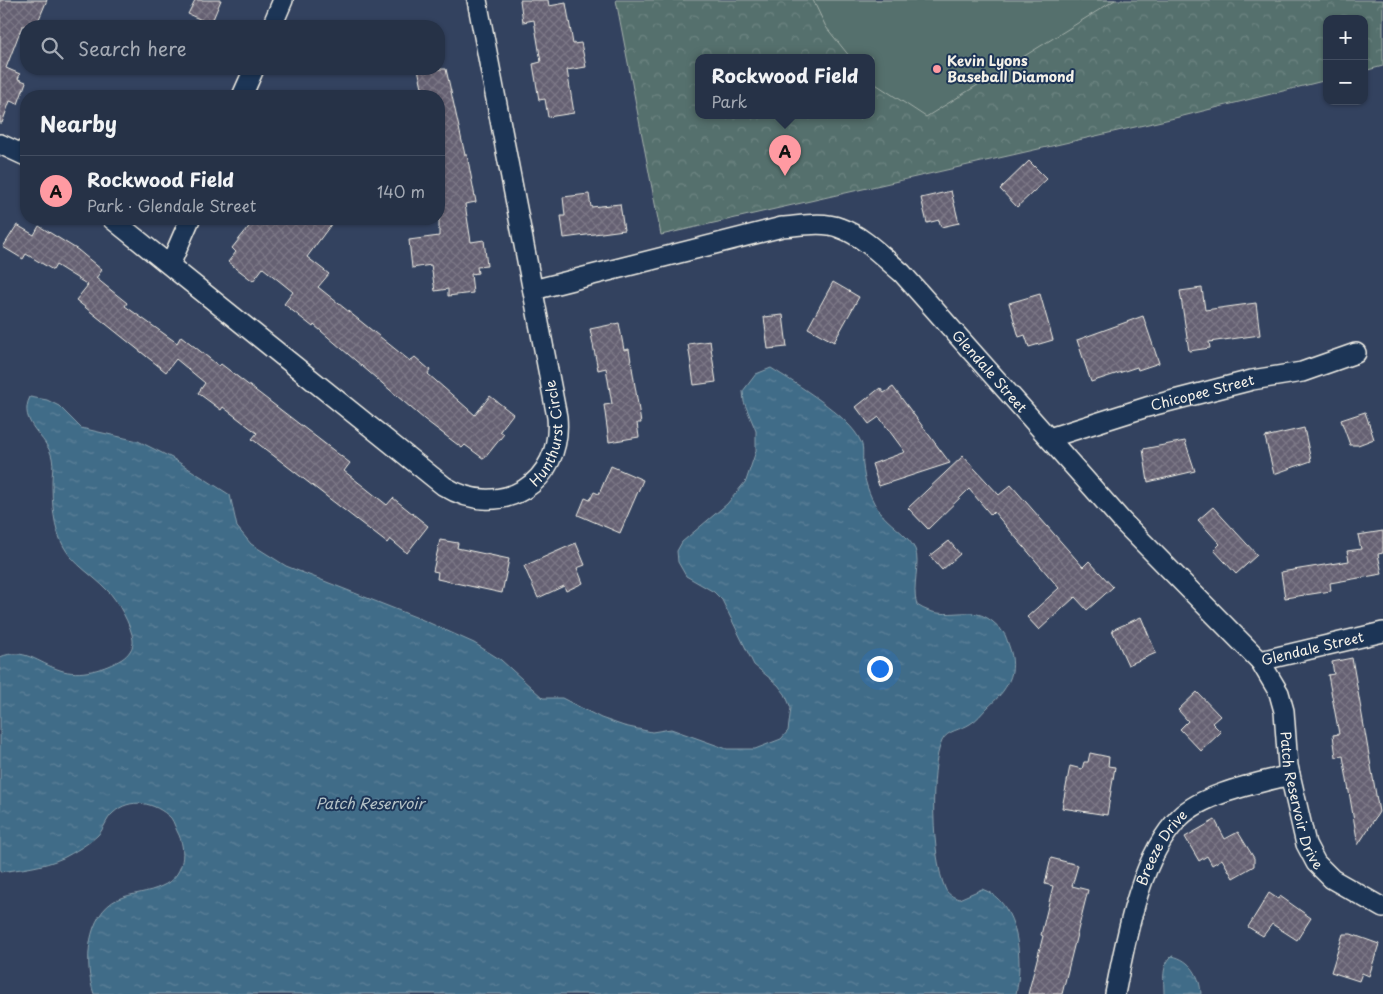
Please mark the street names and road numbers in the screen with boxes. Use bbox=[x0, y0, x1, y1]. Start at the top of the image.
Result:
street label: Glendale Street bbox=[947, 325, 1032, 417]
street label: Chicopee Street bbox=[1148, 369, 1257, 416]
street label: Hunthurst Circle bbox=[524, 378, 567, 491]
street label: Glendale Street bbox=[1259, 626, 1366, 670]
street label: Patch Reservoir Drive bbox=[1276, 731, 1328, 875]
street label: Breeze Drive bbox=[1131, 804, 1192, 888]

